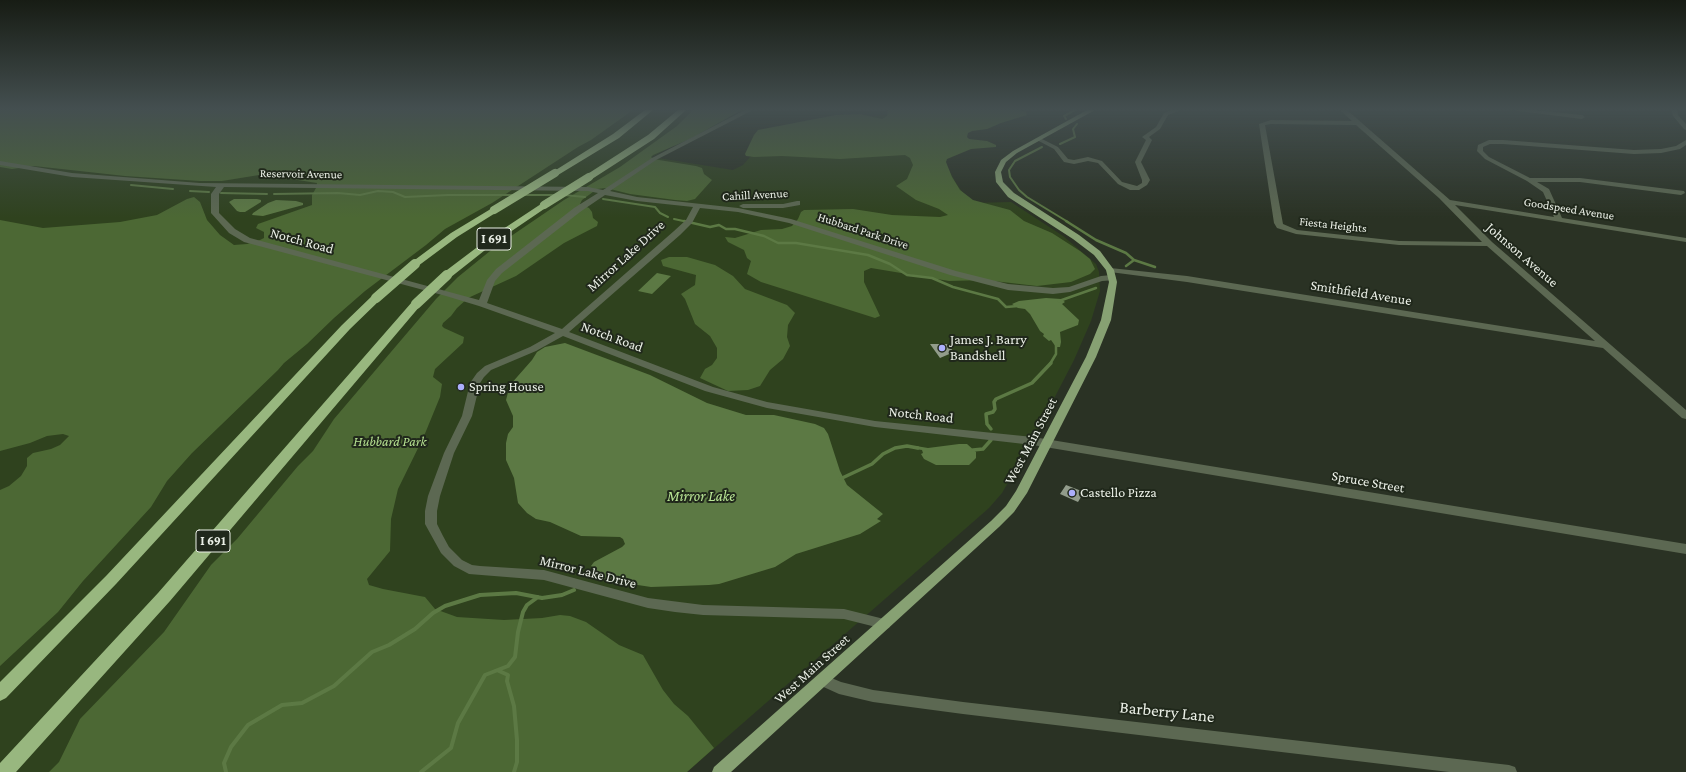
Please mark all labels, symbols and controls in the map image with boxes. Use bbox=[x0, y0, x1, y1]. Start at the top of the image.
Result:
street label: Reservoir Avenue bbox=[260, 166, 342, 182]
street label: Cahill Avenue bbox=[722, 186, 788, 204]
street label: Goodspeed Avenue bbox=[1523, 195, 1615, 223]
street label: Hubbard Park Drive bbox=[816, 210, 910, 252]
street label: Fiesta Heights bbox=[1299, 214, 1367, 236]
street label: Mirror Lake Drive bbox=[584, 217, 668, 295]
street label: Johnson Avenue bbox=[1483, 219, 1561, 291]
street label: Notch Road bbox=[268, 224, 336, 258]
road number: I 691 bbox=[477, 228, 511, 250]
street label: Smithfield Avenue bbox=[1309, 277, 1413, 309]
street label: Notch Road bbox=[579, 318, 645, 356]
place label: James J. Barry Bandshell bbox=[950, 332, 1027, 364]
marker: James J. Barry Bandshell bbox=[937, 343, 947, 353]
place label: Spring House bbox=[469, 379, 544, 395]
marker: Spring House bbox=[456, 382, 466, 392]
street label: West Main Street bbox=[1001, 395, 1061, 487]
street label: Notch Road bbox=[888, 403, 954, 427]
park label: Hubbard Park bbox=[353, 434, 427, 450]
street label: Spruce Street bbox=[1330, 467, 1406, 497]
place label: Castello Pizza bbox=[1080, 485, 1157, 501]
water label: Mirror Lake bbox=[667, 487, 735, 505]
marker: Castello Pizza bbox=[1067, 488, 1077, 498]
road number: I 691 bbox=[196, 530, 230, 552]
street label: Mirror Lake Drive bbox=[538, 552, 638, 592]
street label: West Main Street bbox=[771, 631, 853, 707]
street label: Barberry Lane bbox=[1118, 697, 1216, 727]

